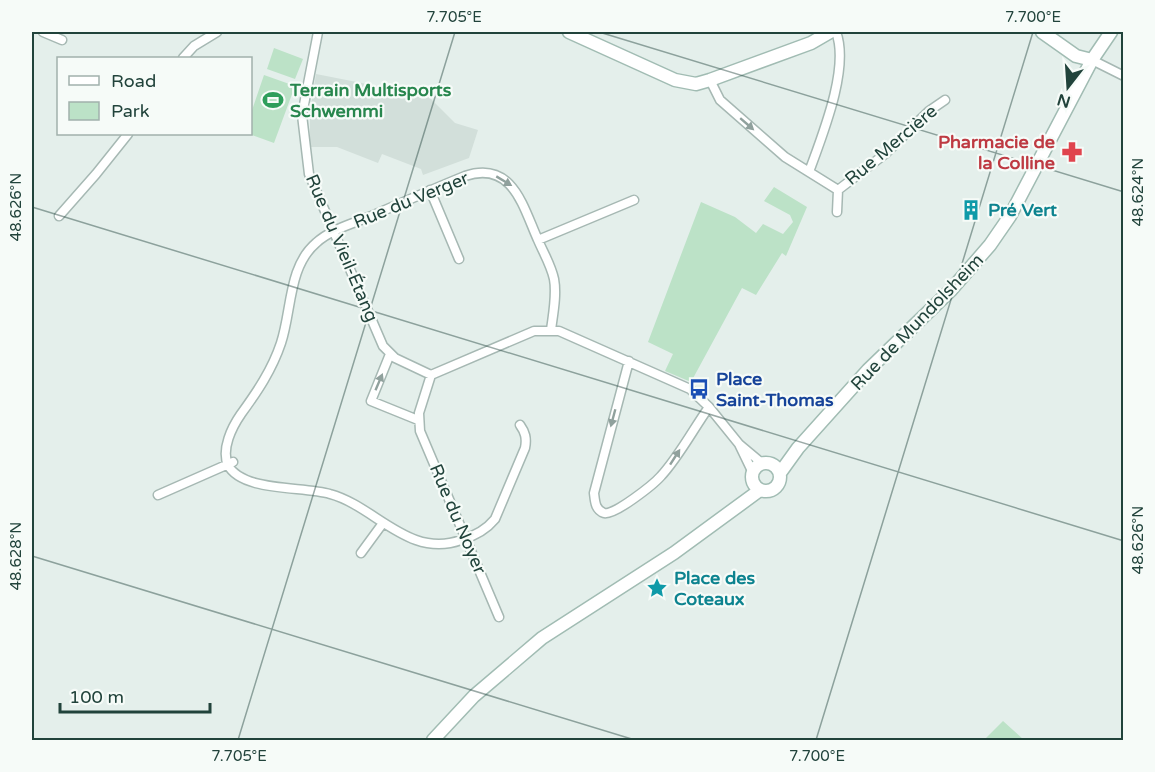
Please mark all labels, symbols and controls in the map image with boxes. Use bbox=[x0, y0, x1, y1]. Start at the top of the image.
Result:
text: 7.705°E bbox=[426, 8, 482, 26]
text: 7.700°E bbox=[1005, 8, 1061, 26]
legend bbox=[57, 57, 252, 135]
north arrow bbox=[1038, 57, 1098, 117]
text: Road bbox=[111, 70, 156, 92]
place label: Terrain Multisports Schwemmi bbox=[289, 79, 452, 122]
sports icon: Terrain Multisports Schwemmi bbox=[261, 88, 285, 112]
text: N bbox=[1055, 89, 1073, 112]
text: Park bbox=[111, 100, 150, 122]
street label: Rue Mercière bbox=[840, 100, 942, 190]
one-way arrow bbox=[739, 117, 754, 130]
place label: Pharmacie de la Colline bbox=[938, 131, 1055, 174]
pharmacy icon: Pharmacie de la Colline bbox=[1060, 140, 1084, 164]
text: 48.624°N bbox=[1129, 158, 1147, 226]
street label: Rue du Verger bbox=[350, 167, 472, 233]
street label: Rue du Vieil-Étang bbox=[301, 171, 383, 325]
text: 48.626°N bbox=[7, 173, 25, 241]
one-way arrow bbox=[496, 175, 512, 186]
building icon: Pré Vert bbox=[959, 198, 983, 222]
place label: Pré Vert bbox=[988, 199, 1057, 221]
street label: Rue de Mundolsheim bbox=[846, 249, 988, 395]
place label: Place Saint-Thomas bbox=[716, 368, 834, 411]
one-way arrow bbox=[375, 373, 384, 391]
bus stop icon: Place Saint-Thomas bbox=[687, 377, 711, 401]
one-way arrow bbox=[608, 409, 618, 427]
one-way arrow bbox=[669, 449, 681, 465]
street label: Rue du Noyer bbox=[425, 461, 491, 577]
text: 48.626°N bbox=[1129, 506, 1147, 574]
text: 48.628°N bbox=[7, 522, 25, 590]
place label: Place des Coteaux bbox=[674, 567, 756, 610]
place icon: Place des Coteaux bbox=[645, 576, 669, 600]
scale bar bbox=[60, 676, 210, 714]
text: 100 m bbox=[69, 686, 124, 708]
text: 7.705°E bbox=[211, 747, 267, 765]
text: 7.700°E bbox=[789, 747, 845, 765]

